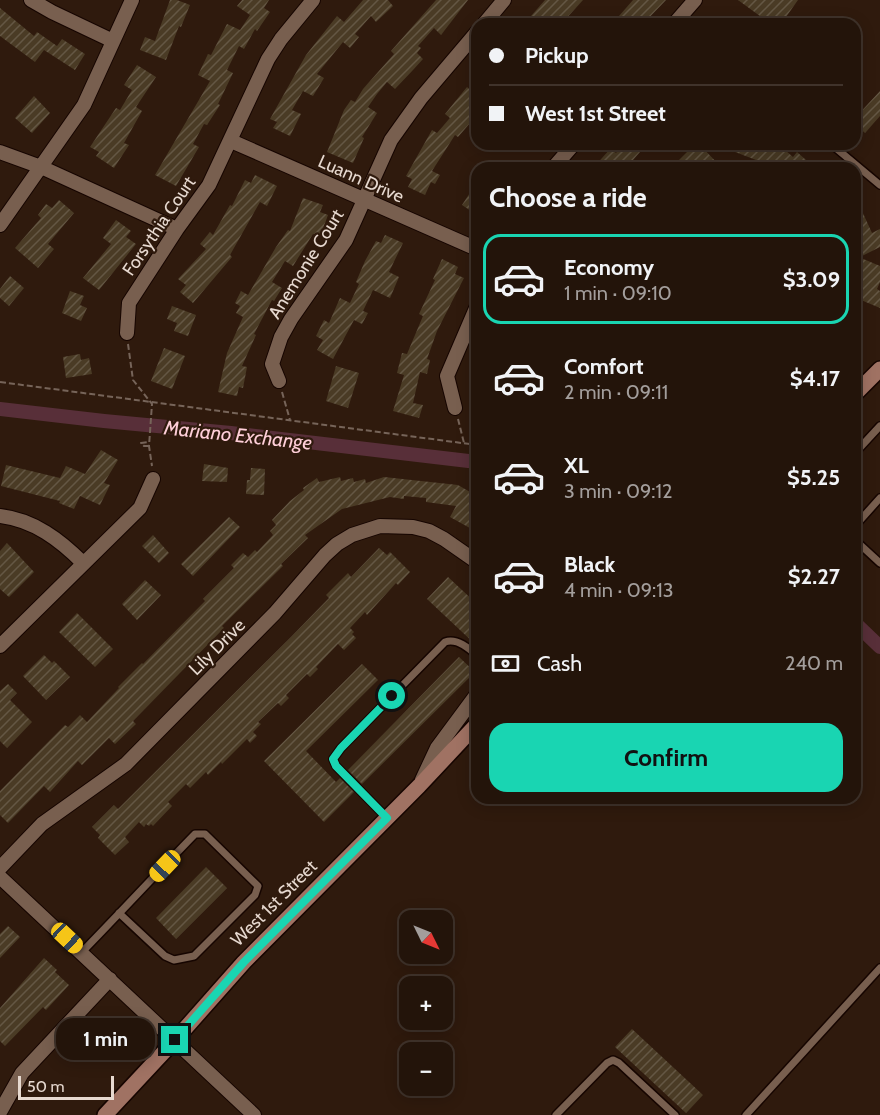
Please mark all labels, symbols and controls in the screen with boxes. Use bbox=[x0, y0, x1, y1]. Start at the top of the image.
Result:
text: Pickup bbox=[525, 42, 589, 69]
text: West 1st Street bbox=[525, 100, 666, 127]
street label: Luann Drive bbox=[315, 150, 407, 208]
street label: Forsythia Court bbox=[118, 172, 200, 280]
text: Choose a ride bbox=[489, 181, 647, 214]
street label: Anemonie Court bbox=[264, 205, 348, 323]
icon: car bbox=[492, 252, 546, 306]
text: Economy bbox=[564, 254, 654, 281]
text: $3.09 bbox=[783, 266, 840, 293]
text: 1 min · 09:10 bbox=[564, 281, 672, 305]
icon: car bbox=[492, 351, 546, 405]
text: Comfort bbox=[564, 353, 643, 380]
text: $4.17 bbox=[790, 365, 840, 392]
text: 2 min · 09:11 bbox=[564, 380, 668, 404]
water label: Mariano Exchange bbox=[162, 415, 313, 455]
icon: car bbox=[492, 450, 546, 504]
text: XL bbox=[564, 452, 589, 479]
text: $5.25 bbox=[787, 464, 840, 491]
text: 3 min · 09:12 bbox=[564, 479, 673, 503]
icon: car bbox=[492, 549, 546, 603]
text: Black bbox=[564, 551, 615, 578]
text: $2.27 bbox=[788, 563, 840, 590]
text: 4 min · 09:13 bbox=[564, 578, 674, 602]
street label: Lily Drive bbox=[184, 614, 250, 680]
icon: cash bbox=[489, 647, 522, 680]
text: Cash bbox=[537, 650, 582, 677]
text: 240 m bbox=[785, 651, 843, 675]
route start bbox=[378, 682, 405, 709]
button: Confirm bbox=[489, 723, 843, 792]
car bbox=[146, 847, 184, 885]
street label: West 1st Street bbox=[226, 855, 322, 951]
north arrow bbox=[399, 910, 453, 964]
map controls bbox=[399, 910, 453, 1096]
car bbox=[48, 919, 86, 957]
button: + bbox=[399, 976, 453, 1030]
callout: 1 min bbox=[55, 1019, 154, 1061]
route end bbox=[161, 1026, 188, 1053]
text: 1 min bbox=[83, 1027, 128, 1051]
button: − bbox=[399, 1042, 453, 1096]
scale bar bbox=[18, 1073, 114, 1100]
text: 50 m bbox=[27, 1077, 64, 1096]

